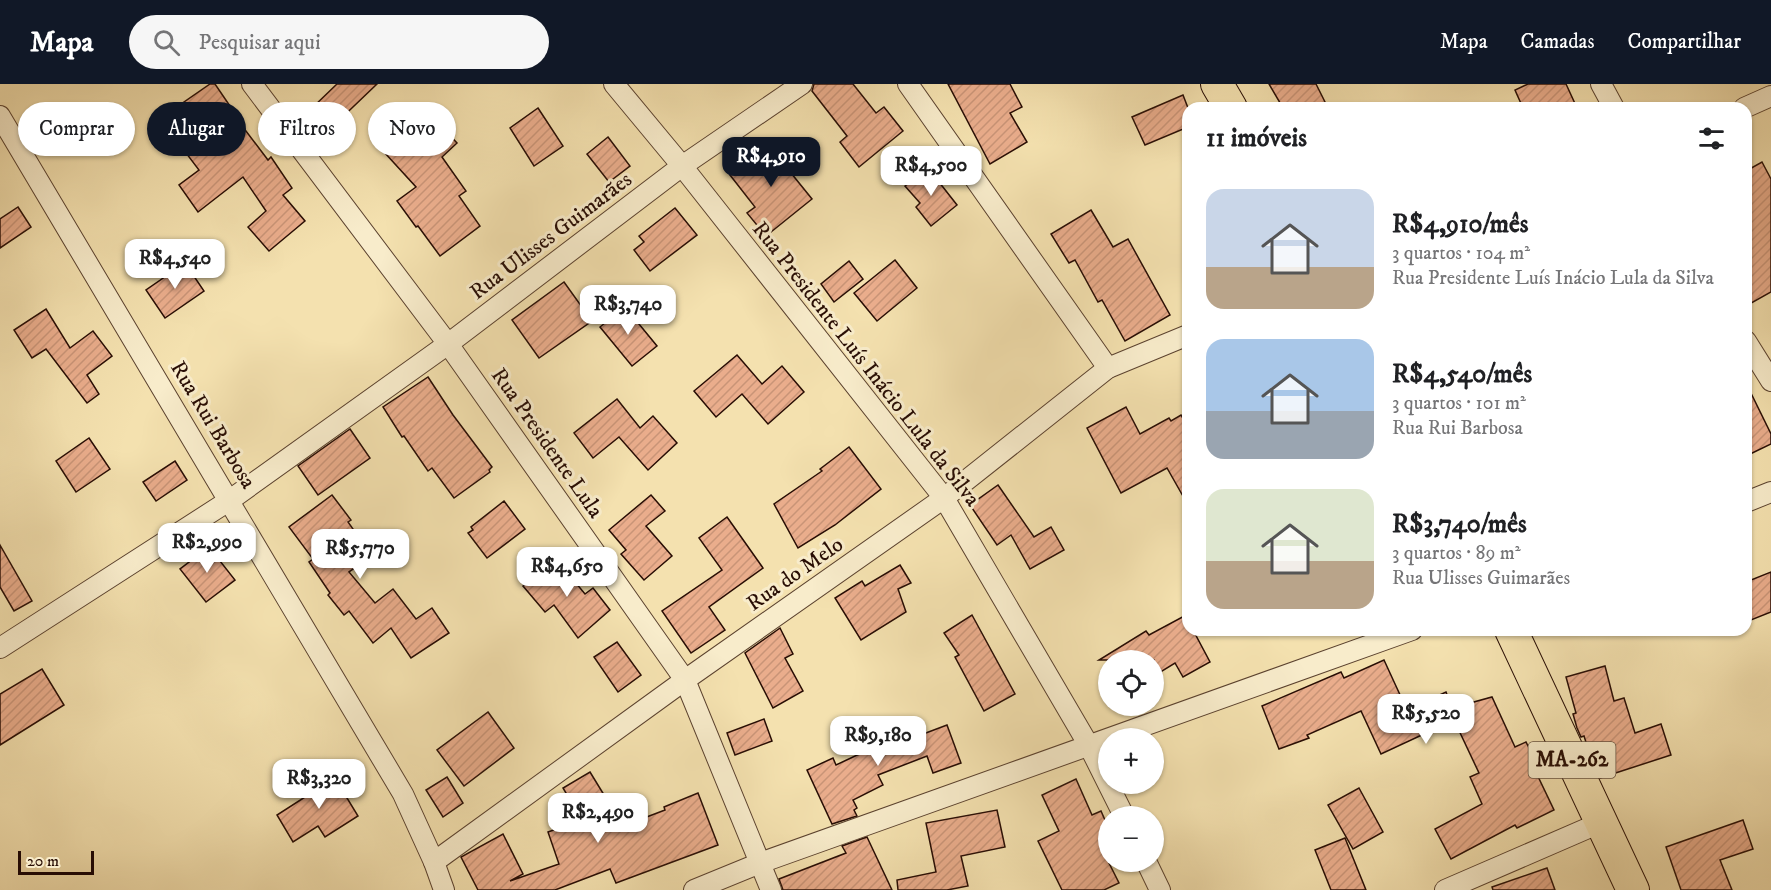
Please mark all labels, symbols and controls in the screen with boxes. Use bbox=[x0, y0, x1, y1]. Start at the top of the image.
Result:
search box bbox=[129, 15, 549, 69]
text: Mapa bbox=[30, 25, 93, 60]
icon: search bbox=[150, 26, 183, 59]
text: Pesquisar aqui bbox=[198, 29, 321, 56]
text: Mapa bbox=[1440, 29, 1488, 55]
text: Camadas bbox=[1521, 29, 1595, 55]
text: Compartilhar bbox=[1628, 29, 1741, 55]
chip: Comprar bbox=[18, 102, 135, 156]
chip: Alugar bbox=[147, 102, 246, 156]
chip: Filtros bbox=[258, 102, 356, 156]
chip: Novo bbox=[368, 102, 456, 156]
text: 11 imóveis bbox=[1206, 122, 1307, 155]
icon: filters bbox=[1695, 122, 1728, 155]
pin: R$4,910 bbox=[716, 137, 826, 188]
text: R$4,910 bbox=[736, 144, 806, 169]
pin: R$4,500 bbox=[876, 146, 986, 197]
text: R$4,500 bbox=[895, 153, 967, 178]
street label: Rua Ulisses Guimarães bbox=[465, 166, 637, 306]
text: R$4,910/mês bbox=[1392, 208, 1528, 241]
icon: home bbox=[1254, 213, 1326, 285]
street label: Rua Presidente Luís Inácio Lula da Silva bbox=[746, 216, 986, 512]
pin: R$4,540 bbox=[120, 239, 230, 290]
text: 3 quartos · 104 m² bbox=[1392, 241, 1530, 266]
text: R$4,540 bbox=[139, 246, 211, 271]
text: Rua Presidente Luís Inácio Lula da Silva bbox=[1392, 266, 1714, 291]
pin: R$3,740 bbox=[573, 285, 683, 336]
text: R$3,740 bbox=[594, 292, 662, 317]
street label: Rua Rui Barbosa bbox=[164, 356, 262, 494]
text: R$4,540/mês bbox=[1392, 358, 1532, 391]
street label: Rua Presidente Lula bbox=[485, 363, 609, 524]
icon: home bbox=[1254, 363, 1326, 435]
text: 3 quartos · 101 m² bbox=[1392, 391, 1526, 416]
text: Rua Rui Barbosa bbox=[1392, 416, 1523, 441]
text: R$3,740/mês bbox=[1392, 508, 1527, 541]
icon: home bbox=[1254, 513, 1326, 585]
pin: R$2,990 bbox=[152, 523, 262, 574]
pin: R$5,770 bbox=[305, 529, 415, 580]
text: R$2,990 bbox=[172, 530, 242, 555]
street label: Rua do Melo bbox=[741, 531, 849, 617]
text: R$5,770 bbox=[325, 536, 395, 561]
text: 3 quartos · 89 m² bbox=[1392, 541, 1521, 566]
pin: R$4,650 bbox=[512, 547, 622, 598]
text: R$4,650 bbox=[531, 554, 603, 579]
text: Rua Ulisses Guimarães bbox=[1392, 566, 1570, 591]
map controls bbox=[1098, 650, 1164, 872]
button: locate bbox=[1098, 650, 1164, 716]
pin: R$5,520 bbox=[1371, 694, 1481, 745]
text: R$5,520 bbox=[1391, 701, 1461, 726]
pin: R$9,180 bbox=[823, 716, 933, 767]
text: R$9,180 bbox=[844, 723, 912, 748]
button: + bbox=[1098, 728, 1164, 794]
road number: MA-262 bbox=[1528, 742, 1616, 778]
pin: R$3,320 bbox=[264, 759, 374, 810]
text: R$3,320 bbox=[286, 766, 352, 791]
pin: R$2,490 bbox=[543, 793, 653, 844]
text: R$2,490 bbox=[562, 800, 634, 825]
button: − bbox=[1098, 806, 1164, 872]
scale bar bbox=[18, 848, 94, 876]
text: 20 m bbox=[27, 851, 59, 871]

